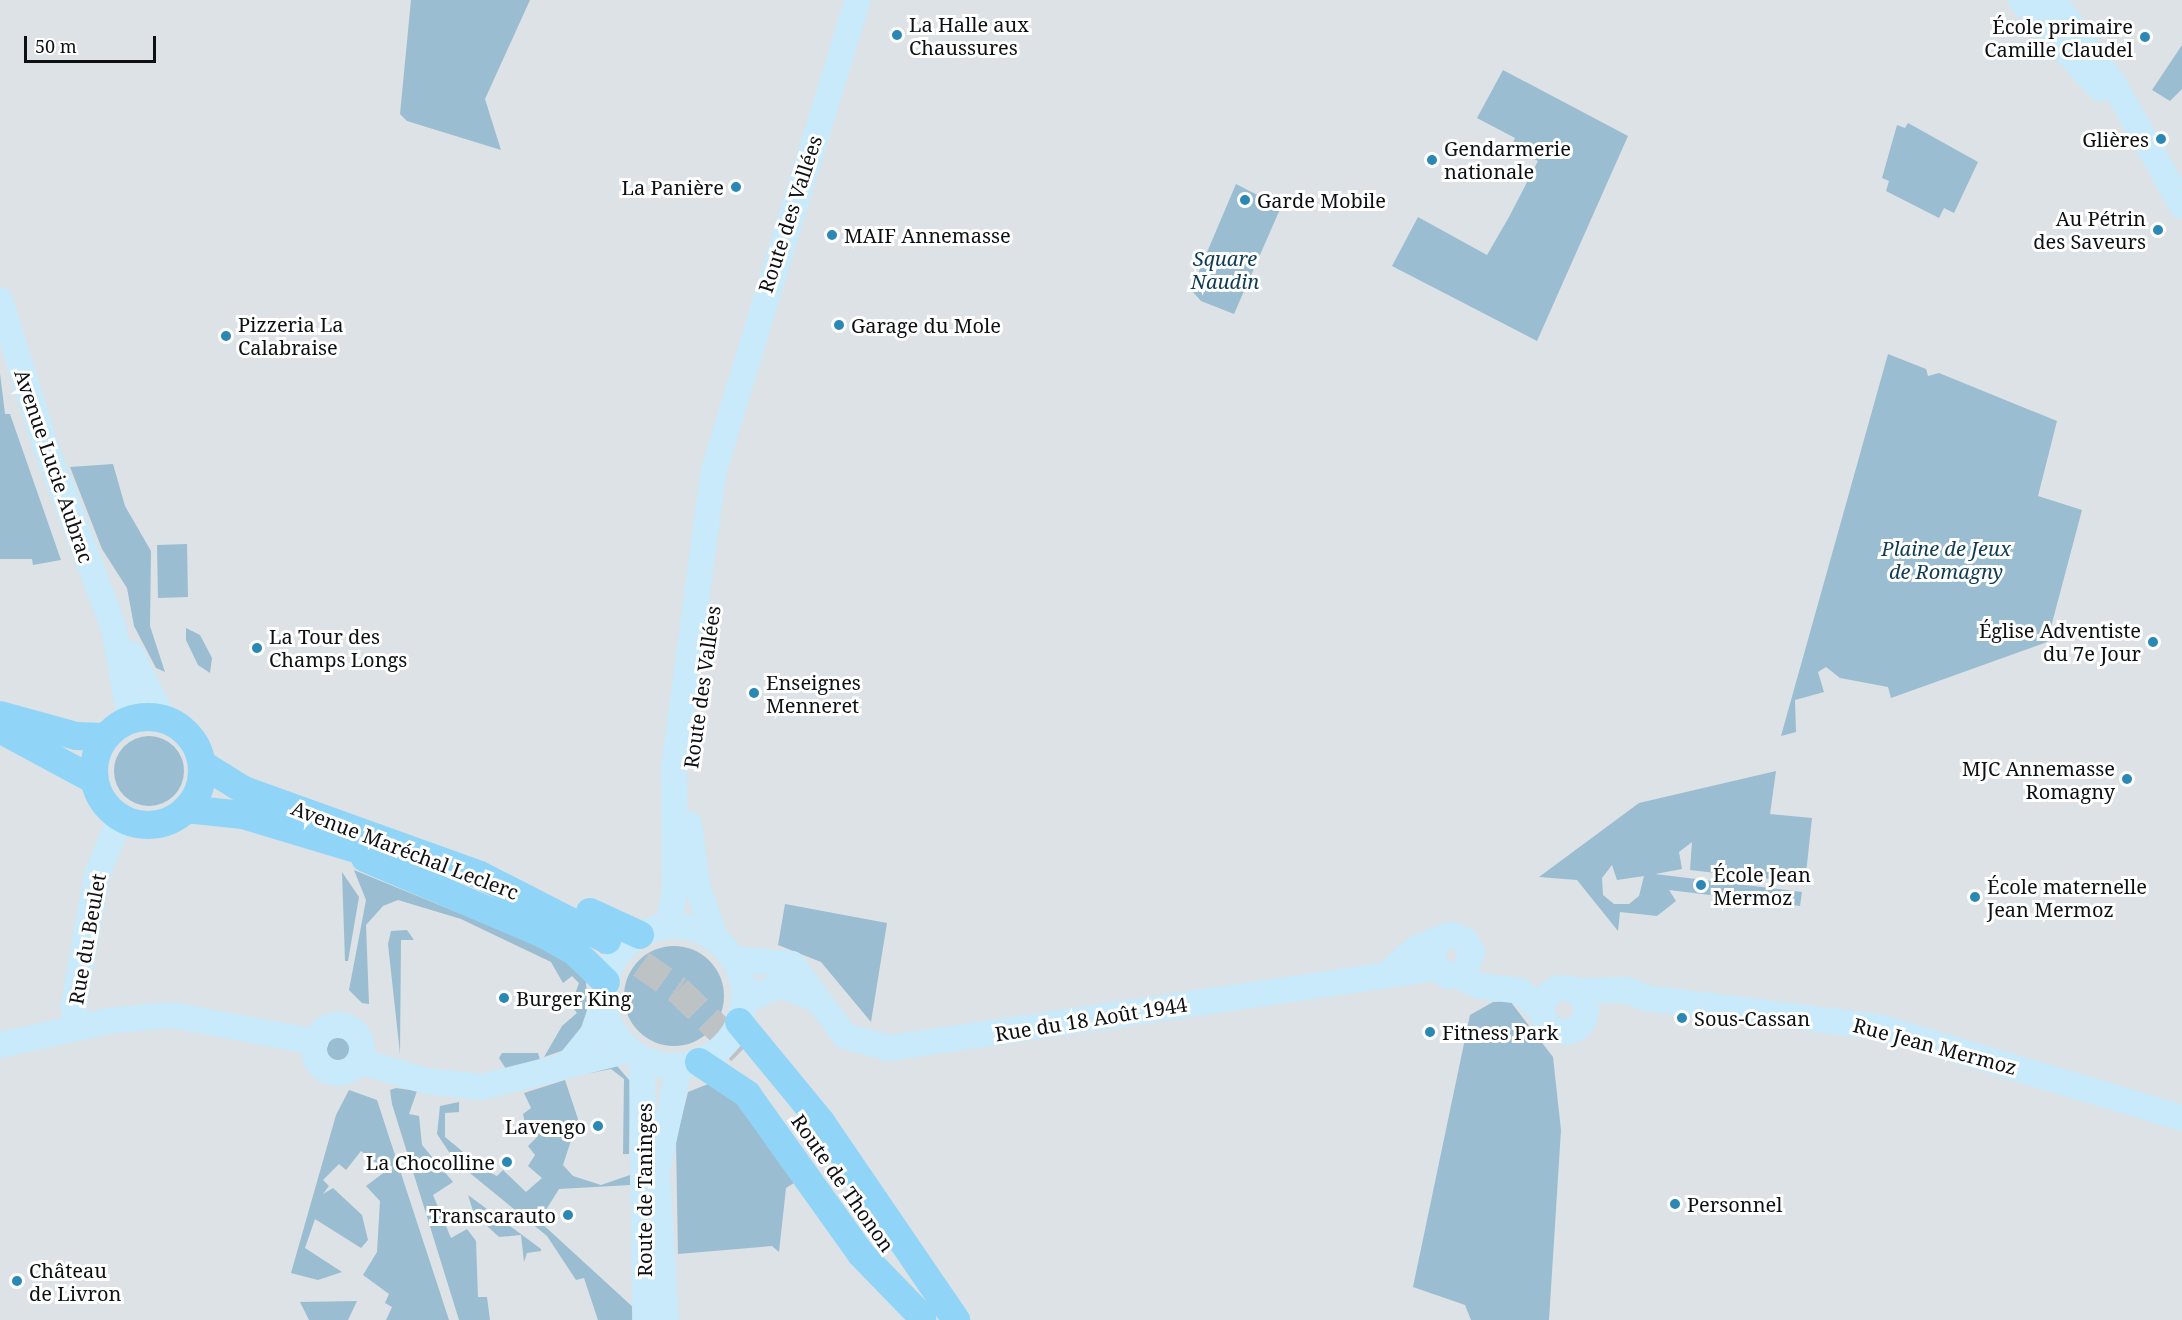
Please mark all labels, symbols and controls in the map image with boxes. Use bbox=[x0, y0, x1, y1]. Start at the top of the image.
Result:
place label: La Halle aux Chaussures bbox=[909, 12, 1029, 59]
place label: École primaire Camille Claudel bbox=[1984, 14, 2133, 61]
scale bar bbox=[27, 24, 159, 62]
marker: La Halle aux Chaussures bbox=[890, 28, 904, 42]
marker: École primaire Camille Claudel bbox=[2138, 30, 2152, 44]
text: 50 m bbox=[35, 34, 77, 58]
place label: Glières bbox=[2082, 127, 2149, 151]
street label: Route des Vallées bbox=[753, 132, 827, 296]
marker: Glières bbox=[2154, 132, 2168, 146]
place label: Gendarmerie nationale bbox=[1444, 136, 1571, 183]
marker: Gendarmerie nationale bbox=[1425, 153, 1439, 167]
place label: La Panière bbox=[622, 175, 724, 199]
marker: La Panière bbox=[729, 180, 743, 194]
place label: Garde Mobile bbox=[1257, 188, 1386, 212]
marker: Garde Mobile bbox=[1238, 193, 1252, 207]
place label: Au Pétrin des Saveurs bbox=[2033, 207, 2146, 254]
place label: MAIF Annemasse bbox=[844, 223, 1011, 247]
marker: Au Pétrin des Saveurs bbox=[2151, 223, 2165, 237]
marker: MAIF Annemasse bbox=[825, 228, 839, 242]
park label: Square Naudin bbox=[1191, 247, 1259, 294]
place label: Pizzeria La Calabraise bbox=[238, 312, 344, 359]
place label: Garage du Mole bbox=[851, 313, 1001, 337]
marker: Garage du Mole bbox=[832, 318, 846, 332]
marker: Pizzeria La Calabraise bbox=[219, 329, 233, 343]
street label: Avenue Lucie Aubrac bbox=[10, 366, 98, 566]
park label: Plaine de Jeux de Romagny bbox=[1881, 536, 2011, 583]
street label: Route des Vallées bbox=[679, 604, 725, 770]
place label: Église Adventiste du 7e Jour bbox=[1979, 618, 2141, 665]
place label: La Tour des Champs Longs bbox=[269, 624, 407, 671]
marker: Église Adventiste du 7e Jour bbox=[2146, 635, 2160, 649]
marker: La Tour des Champs Longs bbox=[250, 641, 264, 655]
place label: Enseignes Menneret bbox=[766, 670, 861, 717]
marker: Enseignes Menneret bbox=[747, 686, 761, 700]
place label: MJC Annemasse Romagny bbox=[1962, 756, 2115, 803]
marker: MJC Annemasse Romagny bbox=[2120, 772, 2134, 786]
street label: Avenue Maréchal Leclerc bbox=[288, 796, 522, 904]
place label: École Jean Mermoz bbox=[1713, 862, 1811, 909]
street label: Rue du Beulet bbox=[64, 872, 110, 1006]
place label: École maternelle Jean Mermoz bbox=[1987, 874, 2147, 921]
marker: École Jean Mermoz bbox=[1694, 878, 1708, 892]
marker: École maternelle Jean Mermoz bbox=[1968, 890, 1982, 904]
place label: Burger King bbox=[516, 986, 631, 1010]
marker: Burger King bbox=[497, 991, 511, 1005]
street label: Rue du 18 Août 1944 bbox=[993, 992, 1189, 1046]
place label: Sous-Cassan bbox=[1694, 1006, 1810, 1030]
marker: Sous-Cassan bbox=[1675, 1011, 1689, 1025]
street label: Rue Jean Mermoz bbox=[1851, 1013, 2019, 1079]
place label: Fitness Park bbox=[1442, 1020, 1559, 1044]
marker: Fitness Park bbox=[1423, 1025, 1437, 1039]
street label: Route de Taninges bbox=[632, 1103, 656, 1277]
street label: Route de Thonon bbox=[787, 1110, 899, 1256]
place label: Lavengo bbox=[505, 1114, 586, 1138]
marker: Lavengo bbox=[591, 1119, 605, 1133]
place label: La Chocolline bbox=[366, 1150, 495, 1174]
marker: La Chocolline bbox=[500, 1155, 514, 1169]
place label: Personnel bbox=[1687, 1192, 1782, 1216]
marker: Personnel bbox=[1668, 1197, 1682, 1211]
place label: Transcarauto bbox=[429, 1203, 556, 1227]
marker: Transcarauto bbox=[561, 1208, 575, 1222]
place label: Château de Livron bbox=[29, 1258, 121, 1305]
marker: Château de Livron bbox=[10, 1274, 24, 1288]

